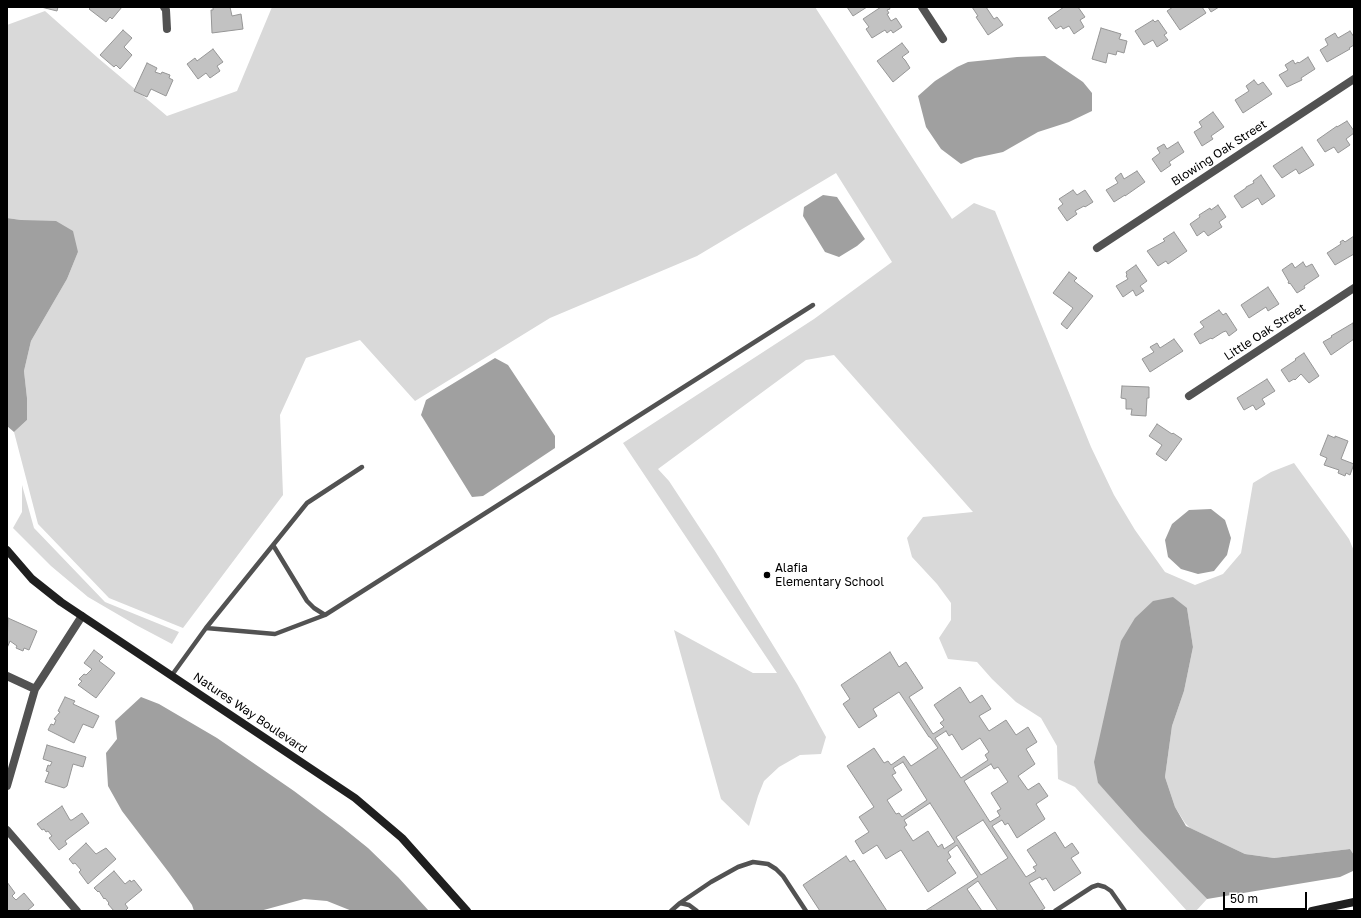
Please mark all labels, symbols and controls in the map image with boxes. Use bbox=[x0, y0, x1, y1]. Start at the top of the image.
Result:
street label: Blowing Oak Street bbox=[1169, 117, 1269, 189]
street label: Little Oak Street bbox=[1222, 300, 1308, 364]
place label: Alafia Elementary School bbox=[775, 561, 884, 589]
marker: Alafia Elementary School bbox=[762, 570, 772, 580]
street label: Natures Way Boulevard bbox=[190, 670, 310, 756]
scale bar bbox=[1225, 884, 1309, 910]
text: 50 m bbox=[1230, 891, 1258, 906]

